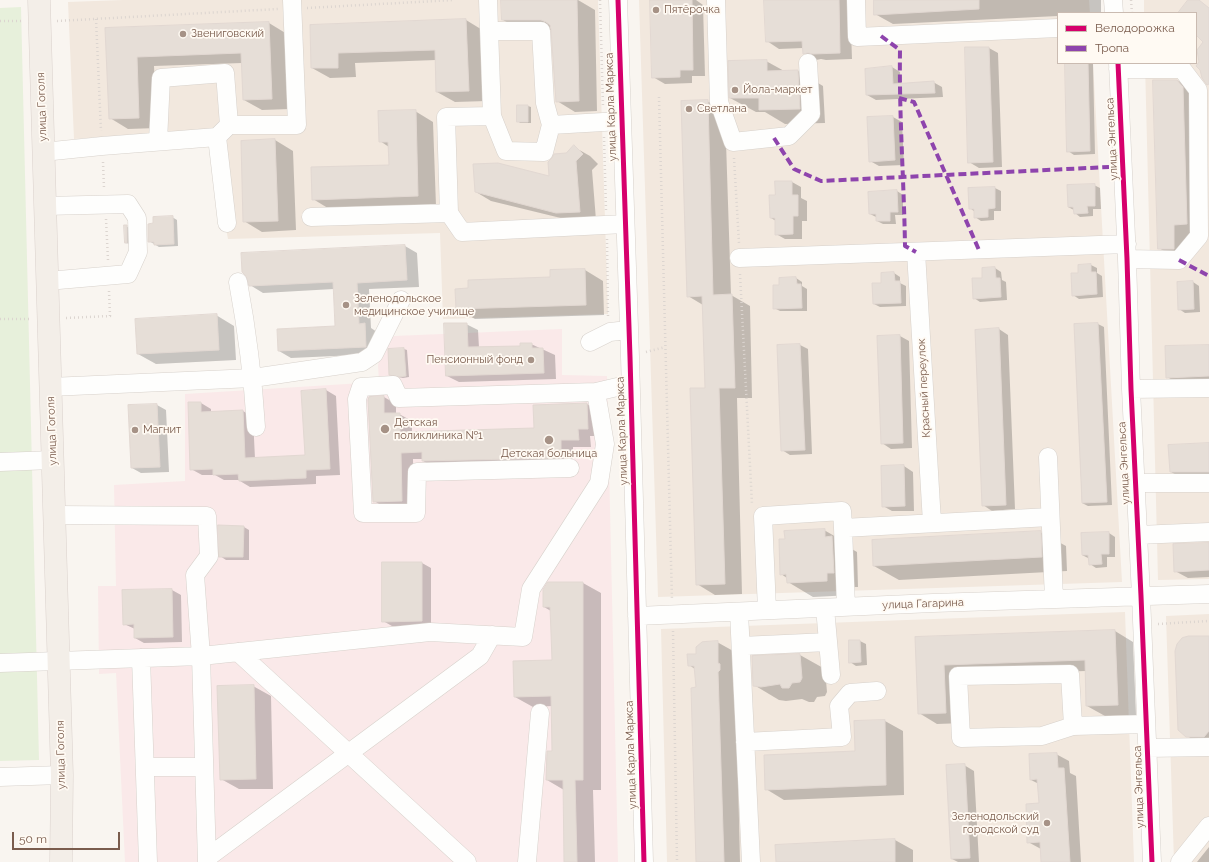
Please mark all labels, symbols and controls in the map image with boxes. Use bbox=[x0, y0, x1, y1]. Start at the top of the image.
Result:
place label: Пятёрочка bbox=[664, 3, 720, 17]
marker: Пятёрочка bbox=[651, 5, 661, 15]
legend bbox=[1057, 12, 1197, 64]
text: Велодорожка bbox=[1095, 21, 1175, 35]
place label: Звениговский bbox=[191, 27, 264, 41]
marker: Звениговский bbox=[178, 29, 188, 39]
text: Тропа bbox=[1095, 41, 1129, 55]
street label: улица Карла Маркса bbox=[603, 53, 619, 161]
street label: улица Гоголя bbox=[34, 72, 50, 142]
place label: Йола-маркет bbox=[743, 83, 812, 97]
marker: Йола-маркет bbox=[730, 85, 740, 95]
street label: улица Энгельса bbox=[1103, 97, 1121, 181]
place label: Светлана bbox=[697, 102, 747, 116]
marker: Светлана bbox=[684, 104, 694, 114]
place label: Зеленодольское медицинское училище bbox=[354, 292, 474, 318]
marker: Зеленодольское медицинское училище bbox=[341, 300, 351, 310]
street label: Красный переулок bbox=[915, 338, 933, 438]
place label: Пенсионный фонд bbox=[427, 353, 523, 367]
marker: Пенсионный фонд bbox=[526, 355, 536, 365]
street label: улица Карла Маркса bbox=[614, 377, 630, 485]
street label: улица Гоголя bbox=[44, 396, 60, 466]
place label: Детская поликлиника №1 bbox=[394, 416, 483, 442]
street label: улица Энгельса bbox=[1115, 421, 1133, 505]
place label: Магнит bbox=[143, 423, 181, 437]
marker: Детская поликлиника №1 bbox=[379, 423, 391, 435]
marker: Магнит bbox=[130, 425, 140, 435]
marker: Детская больница bbox=[543, 434, 555, 446]
place label: Детская больница bbox=[501, 447, 597, 461]
street label: улица Гагарина bbox=[882, 596, 964, 612]
street label: улица Карла Маркса bbox=[623, 701, 639, 809]
street label: улица Гоголя bbox=[54, 720, 68, 790]
street label: улица Энгельса bbox=[1131, 745, 1147, 829]
place label: Зеленодольский городской суд bbox=[951, 810, 1039, 836]
marker: Зеленодольский городской суд bbox=[1042, 818, 1052, 828]
scale bar bbox=[14, 824, 122, 850]
text: 50 m bbox=[19, 832, 47, 846]

